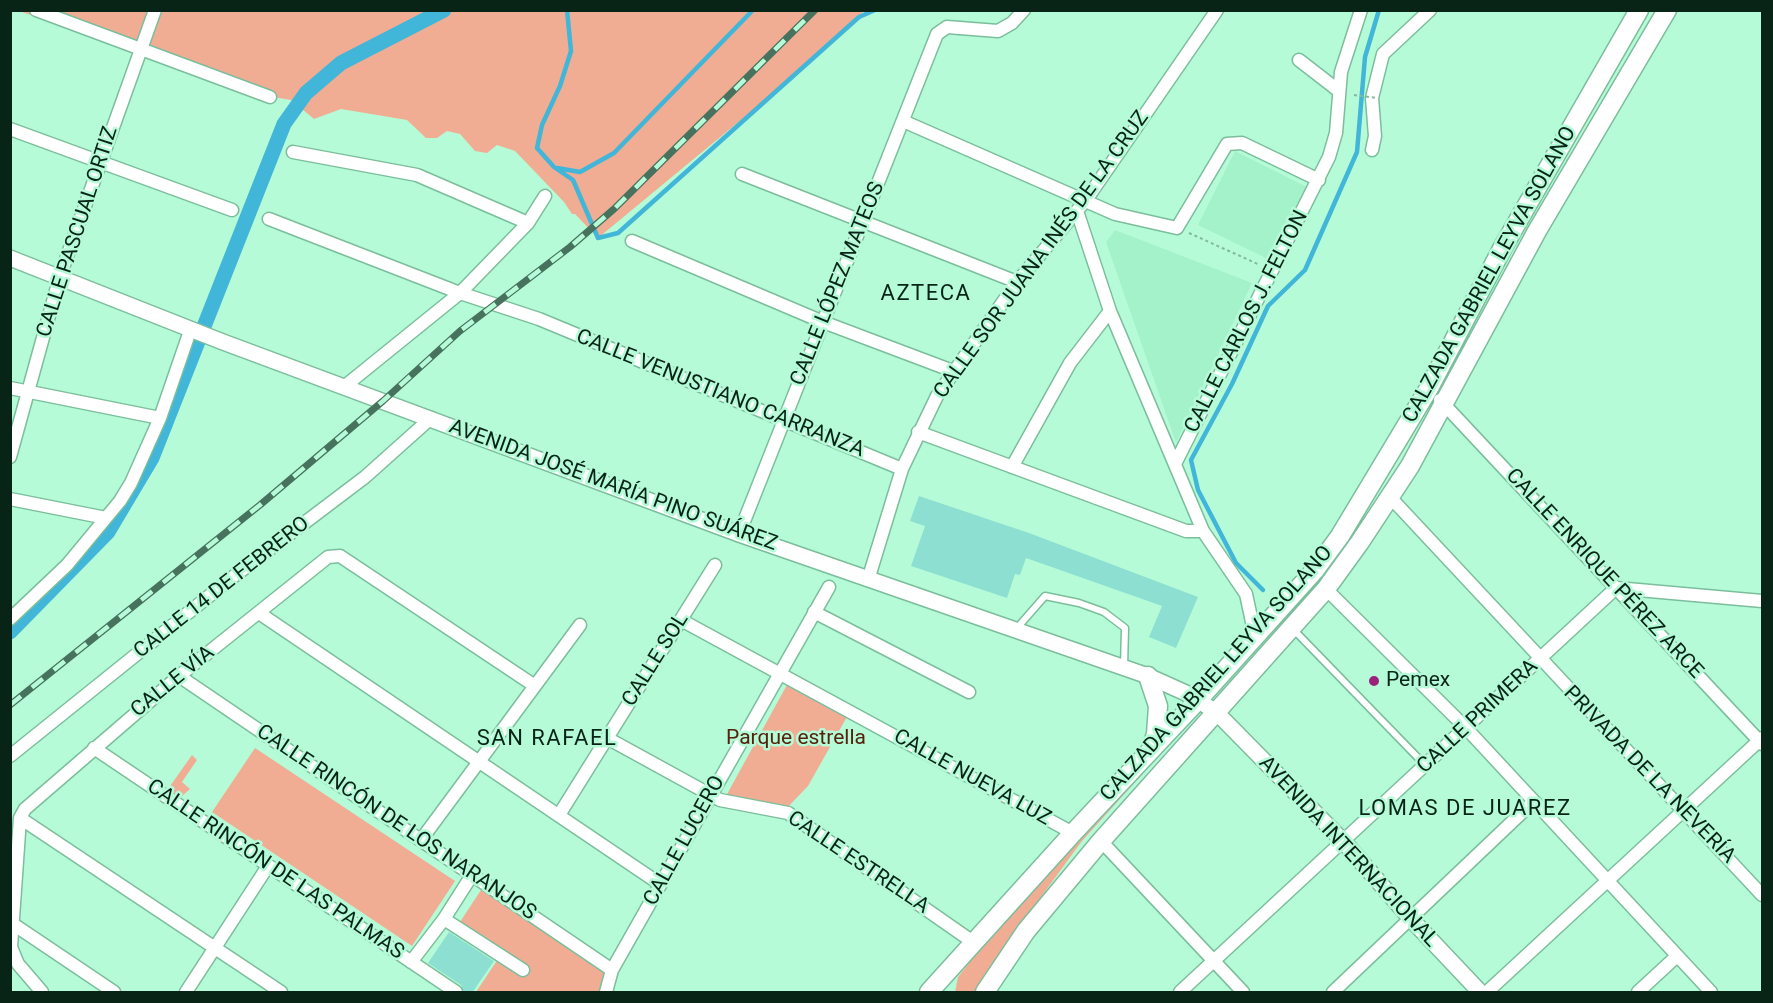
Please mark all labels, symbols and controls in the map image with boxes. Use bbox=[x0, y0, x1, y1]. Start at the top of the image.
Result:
street label: CALLE SOR JUANA INÉS DE LA CRUZ bbox=[929, 106, 1155, 404]
street label: CALZADA GABRIEL LEYVA SOLANO bbox=[1398, 122, 1582, 428]
street label: CALLE PASCUAL ORTIZ bbox=[32, 124, 124, 340]
street label: CALLE LÓPEZ MATEOS bbox=[786, 178, 890, 390]
street label: CALLE CARLOS J. FELTON bbox=[1180, 207, 1314, 437]
district label: AZTECA bbox=[881, 281, 971, 307]
street label: CALLE VENUSTIANO CARRANZA bbox=[572, 325, 868, 463]
street label: AVENIDA JOSÉ MARÍA PINO SUÁREZ bbox=[445, 415, 781, 557]
street label: CALLE ENRIQUE PÉREZ ARCE bbox=[1500, 464, 1708, 684]
street label: CALLE 14 DE FEBRERO bbox=[129, 512, 315, 664]
street label: CALZADA GABRIEL LEYVA SOLANO bbox=[1096, 541, 1338, 807]
street label: CALLE SOL bbox=[617, 609, 695, 711]
street label: CALLE VÍA bbox=[126, 641, 220, 723]
street label: CALLE PRIMERA bbox=[1412, 655, 1544, 779]
place label: Pemex bbox=[1386, 668, 1450, 694]
marker: Pemex bbox=[1367, 674, 1381, 688]
street label: PRIVADA DE LA NEVERÍA bbox=[1558, 681, 1740, 869]
street label: CALLE RINCÓN DE LOS NARANJOS bbox=[251, 720, 541, 926]
street label: CALLE NUEVA LUZ bbox=[889, 724, 1055, 832]
district label: SAN RAFAEL bbox=[477, 726, 617, 752]
park label: Parque estrella bbox=[726, 726, 866, 752]
street label: AVENIDA INTERNACIONAL bbox=[1253, 751, 1443, 953]
street label: CALLE LUCERO bbox=[639, 772, 731, 910]
street label: CALLE RINCÓN DE LAS PALMAS bbox=[142, 774, 408, 966]
district label: LOMAS DE JUAREZ bbox=[1358, 796, 1572, 822]
street label: CALLE ESTRELLA bbox=[782, 806, 934, 920]

